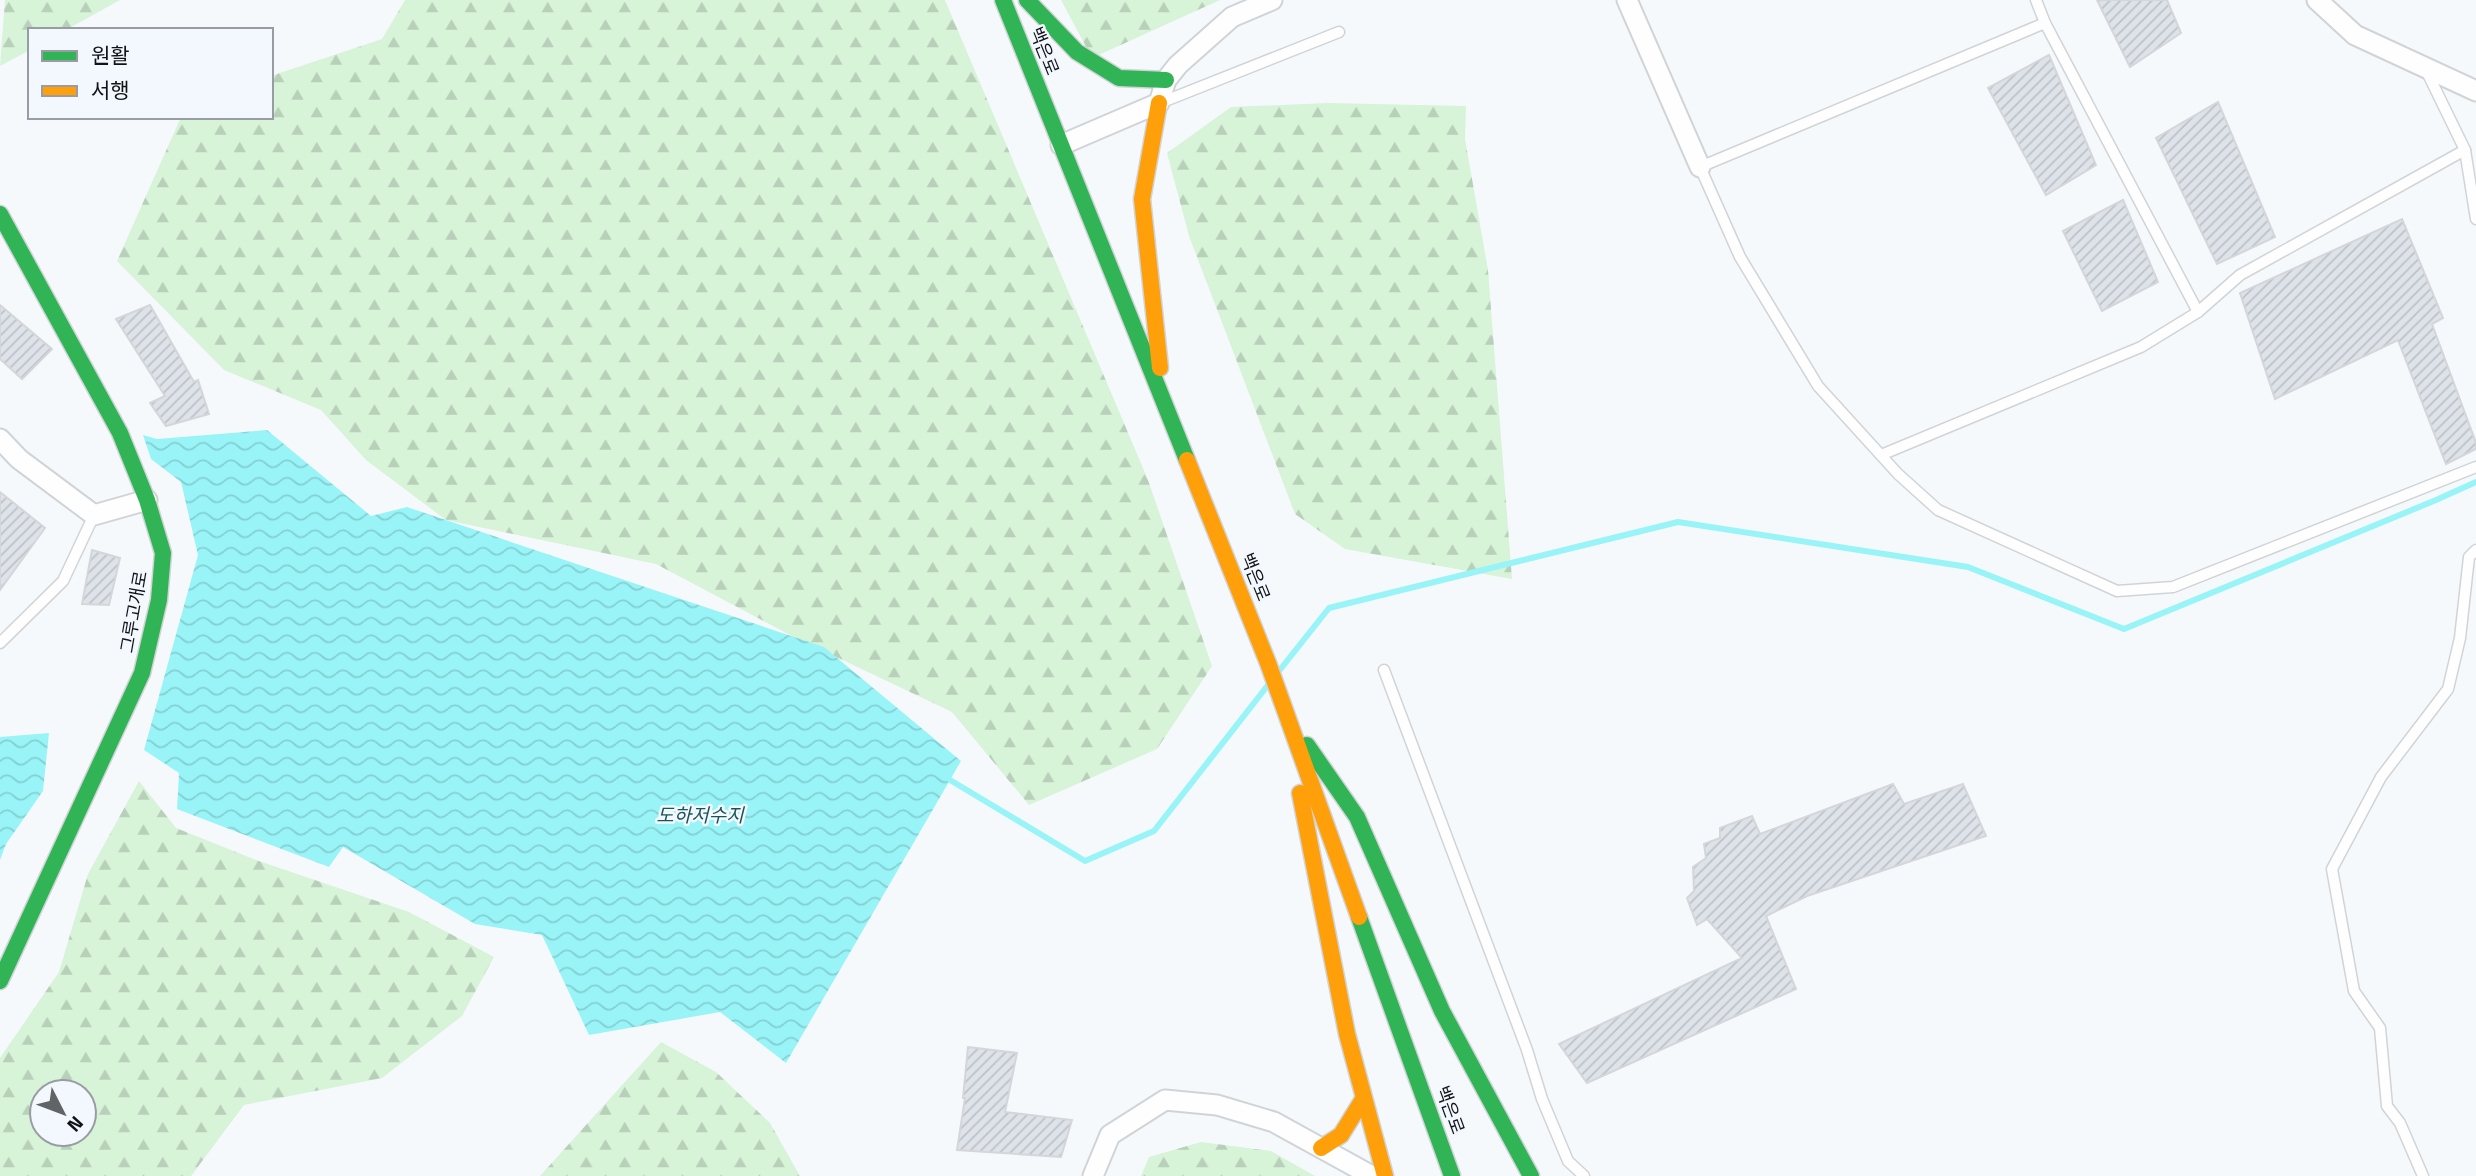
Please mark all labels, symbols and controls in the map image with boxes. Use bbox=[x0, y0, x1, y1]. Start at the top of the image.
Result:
street label: 백은로 bbox=[1023, 23, 1066, 79]
legend bbox=[28, 28, 273, 119]
text: 원활 bbox=[91, 39, 130, 71]
text: 서행 bbox=[91, 74, 130, 106]
street label: 백은로 bbox=[1234, 549, 1277, 605]
street label: 그루고개로 bbox=[113, 569, 154, 655]
water label: 도하저수지 bbox=[656, 800, 745, 829]
north arrow bbox=[28, 1078, 98, 1148]
street label: 백은로 bbox=[1429, 1082, 1472, 1138]
text: N bbox=[61, 1110, 91, 1139]

